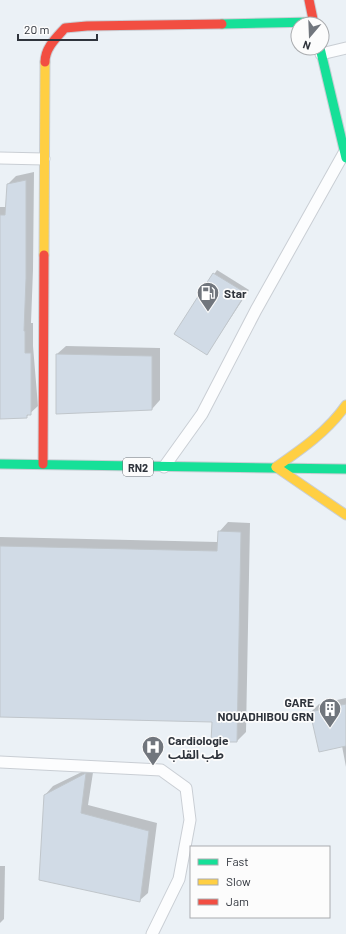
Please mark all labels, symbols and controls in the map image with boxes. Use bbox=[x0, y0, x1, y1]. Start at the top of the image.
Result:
scale bar bbox=[18, 16, 97, 42]
north arrow bbox=[290, 16, 330, 56]
text: 20 m bbox=[24, 22, 50, 36]
text: N bbox=[301, 39, 312, 53]
fuel station icon: Star bbox=[195, 280, 221, 313]
place label: Star bbox=[224, 286, 247, 300]
road number: RN2 bbox=[123, 458, 153, 476]
place label: GARE NOUADHIBOU GRN bbox=[218, 695, 314, 723]
building icon: GARE NOUADHIBOU GRN bbox=[317, 696, 343, 729]
place label: Cardiologie طب القلب bbox=[168, 733, 229, 762]
hospital icon: Cardiologie طب القلب bbox=[140, 734, 166, 767]
legend bbox=[190, 846, 330, 918]
text: Fast bbox=[226, 854, 249, 868]
text: Slow bbox=[226, 874, 251, 888]
text: Jam bbox=[226, 894, 249, 908]

